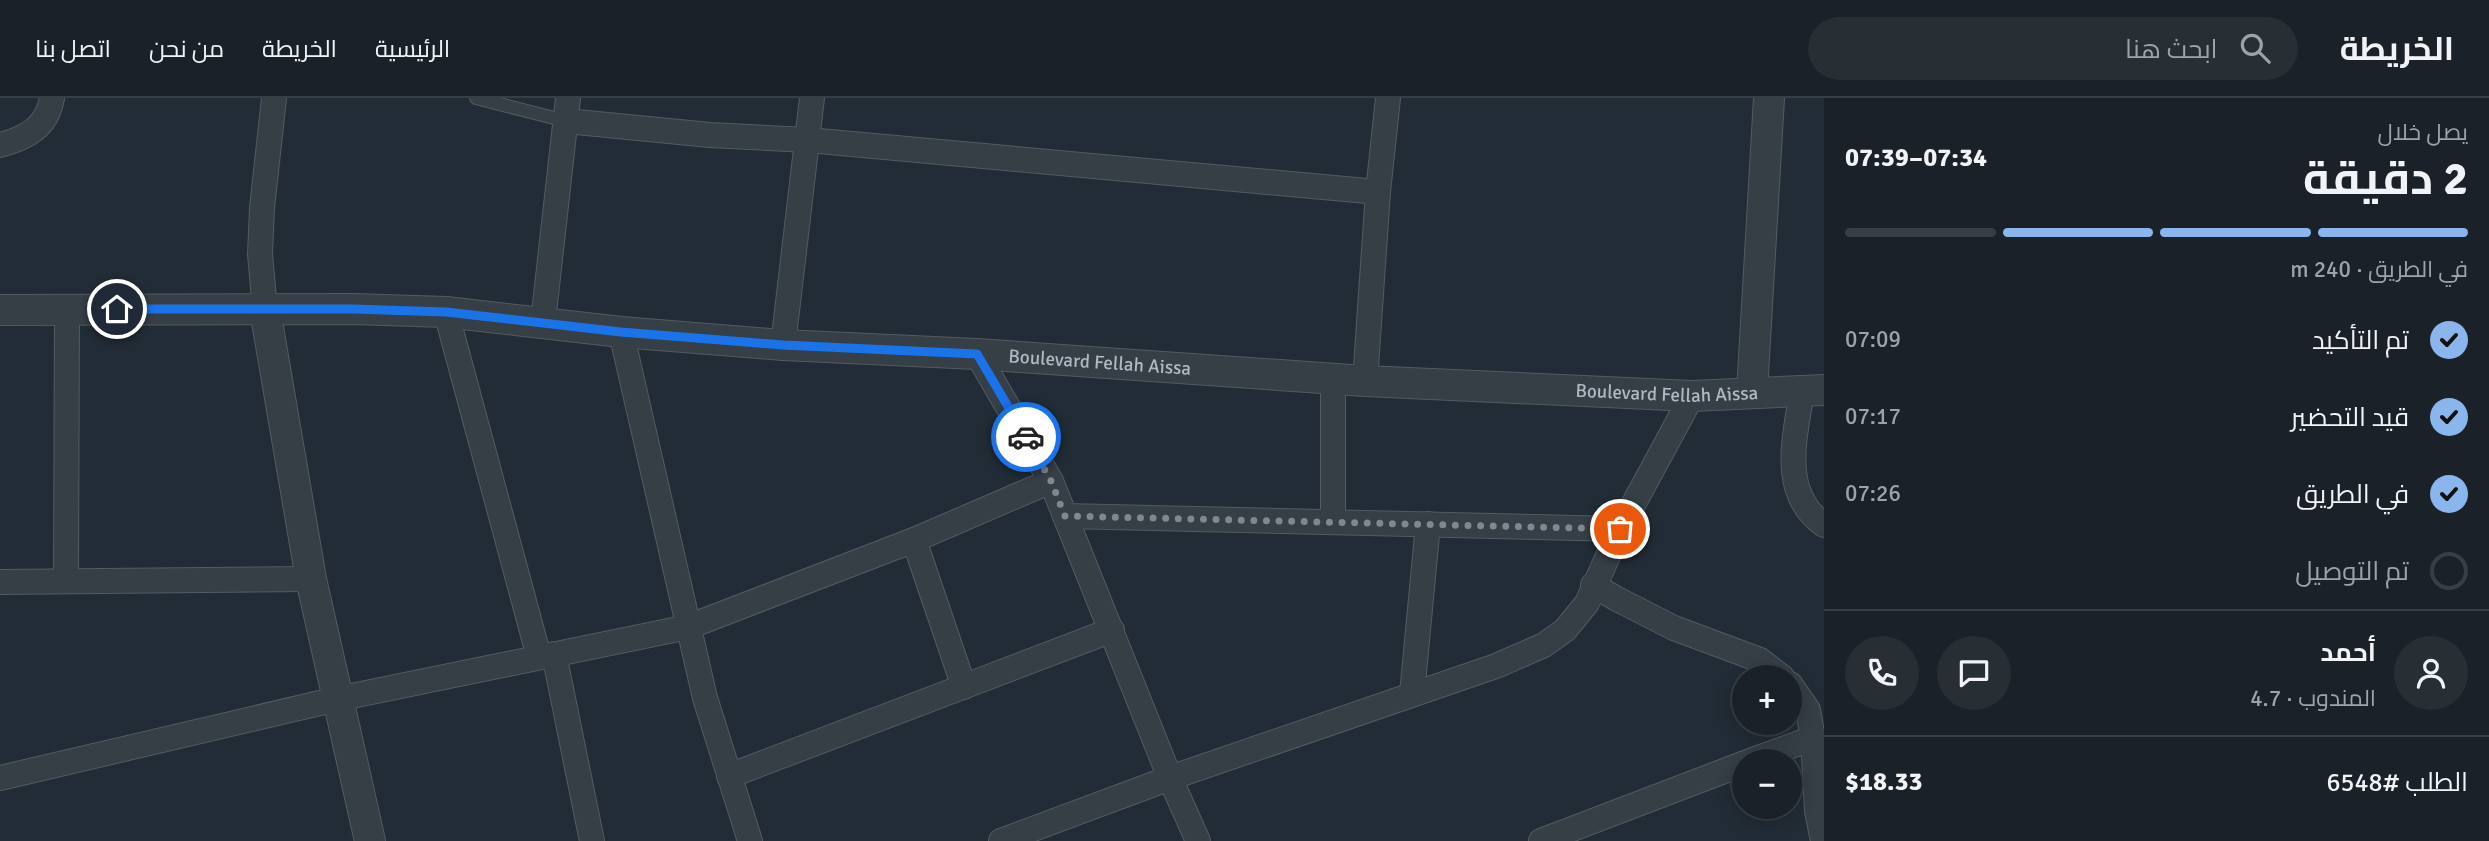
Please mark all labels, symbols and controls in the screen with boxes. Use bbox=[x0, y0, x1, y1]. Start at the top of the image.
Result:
search box bbox=[1808, 17, 2298, 80]
icon: search bbox=[2236, 29, 2274, 67]
text: الخريطة bbox=[2340, 29, 2454, 70]
text: اتصل بنا bbox=[35, 34, 111, 64]
text: من نحن bbox=[149, 34, 224, 64]
text: الخريطة bbox=[262, 34, 337, 64]
text: الرئيسية bbox=[375, 34, 450, 64]
text: ابحث هنا bbox=[2125, 34, 2218, 66]
text: يصل خلال bbox=[2378, 118, 2468, 147]
text: 07:34–07:39 bbox=[1845, 142, 1987, 174]
text: 2 دقيقة bbox=[2303, 151, 2468, 207]
text: في الطريق · 240 m bbox=[2290, 255, 2468, 284]
pin bbox=[87, 279, 147, 339]
icon: home bbox=[98, 290, 136, 328]
icon: check bbox=[2430, 321, 2468, 359]
text: 07:09 bbox=[1845, 325, 1901, 354]
text: تم التأكيد bbox=[2312, 325, 2409, 357]
street label: Boulevard Fellah Aissa bbox=[1008, 344, 1192, 381]
street label: Boulevard Fellah Aissa bbox=[1575, 379, 1759, 408]
icon: check bbox=[2430, 398, 2468, 436]
courier bbox=[991, 402, 1061, 472]
text: 07:17 bbox=[1845, 402, 1901, 431]
text: قيد التحضير bbox=[2291, 402, 2409, 434]
icon: car bbox=[1007, 418, 1045, 456]
icon: check bbox=[2430, 475, 2468, 513]
text: 07:26 bbox=[1845, 479, 1901, 508]
text: في الطريق bbox=[2296, 479, 2409, 511]
pin bbox=[1590, 499, 1650, 559]
icon: bag bbox=[1601, 510, 1639, 548]
text: تم التوصيل bbox=[2295, 556, 2409, 588]
button: phone bbox=[1845, 636, 1919, 710]
button: chat bbox=[1937, 636, 2011, 710]
button: person bbox=[2394, 636, 2468, 710]
text: أحمد bbox=[2320, 637, 2376, 669]
map controls bbox=[1732, 665, 1802, 819]
button: + bbox=[1732, 665, 1802, 735]
text: المندوب · 4.7 bbox=[2250, 684, 2376, 713]
button: − bbox=[1732, 749, 1802, 819]
text: $18.33 bbox=[1845, 766, 1923, 798]
text: الطلب #6548 bbox=[2326, 767, 2468, 799]

